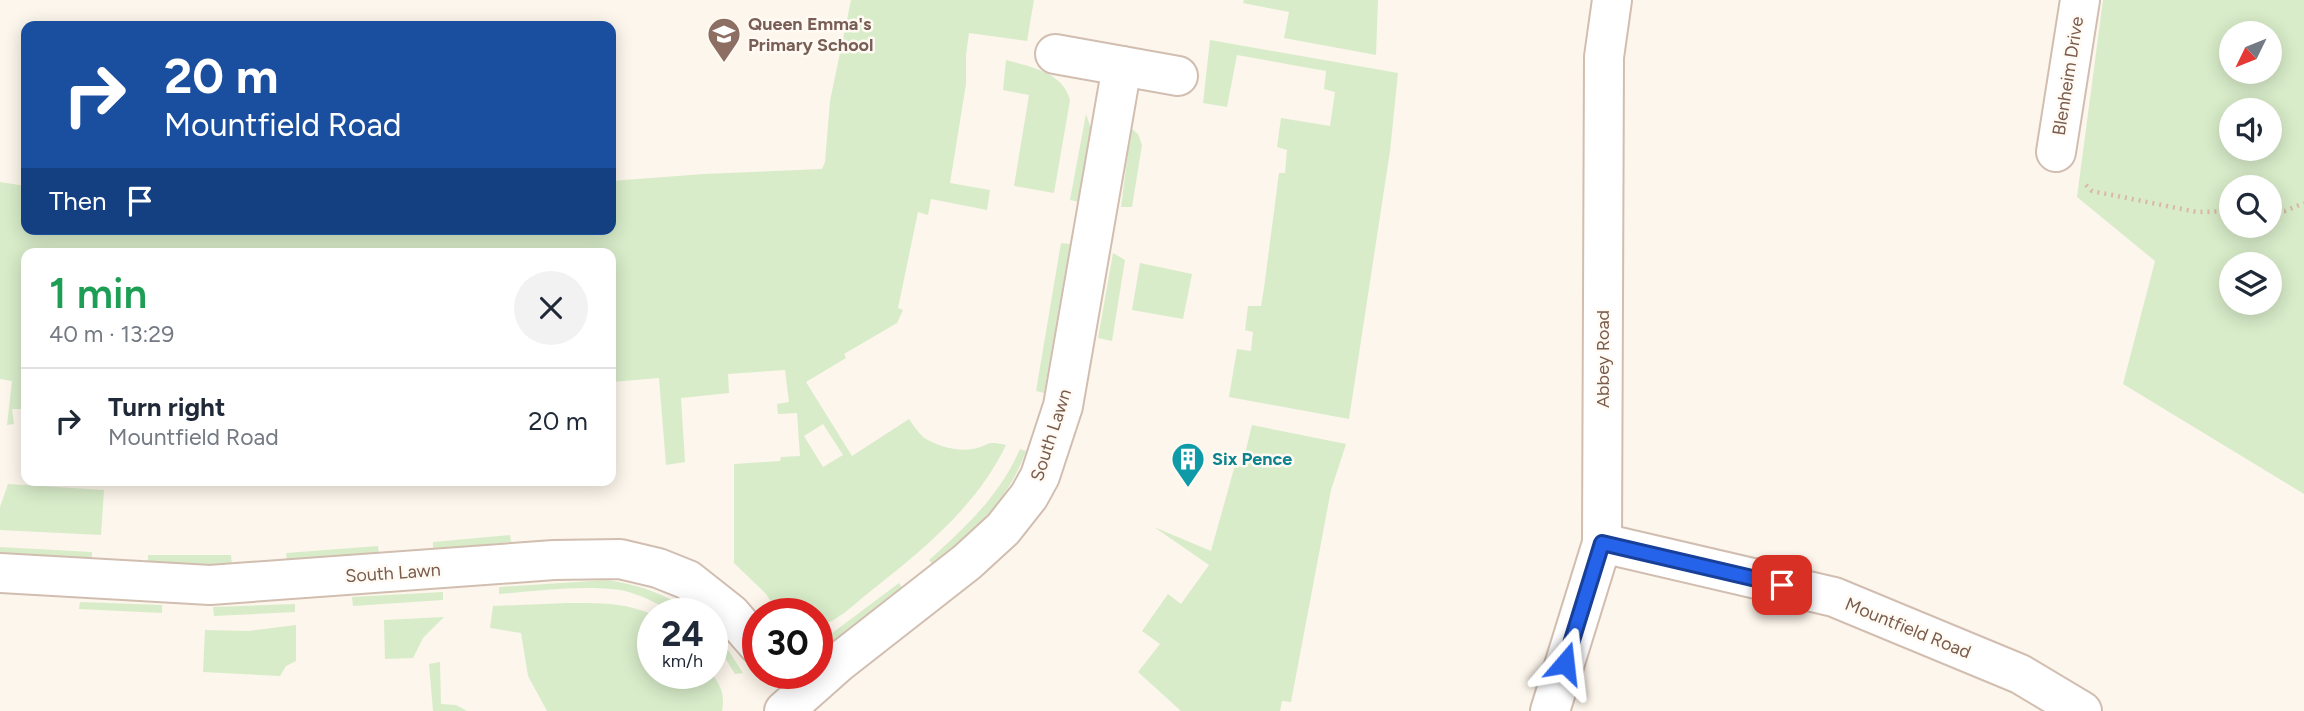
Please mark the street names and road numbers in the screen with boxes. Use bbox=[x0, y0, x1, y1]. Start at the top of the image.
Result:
street label: Blenheim Drive bbox=[2048, 15, 2088, 137]
street label: Abbey Road bbox=[1592, 310, 1614, 408]
street label: South Lawn bbox=[1026, 386, 1076, 484]
street label: South Lawn bbox=[345, 559, 441, 587]
street label: Mountfield Road bbox=[1842, 593, 1974, 663]

